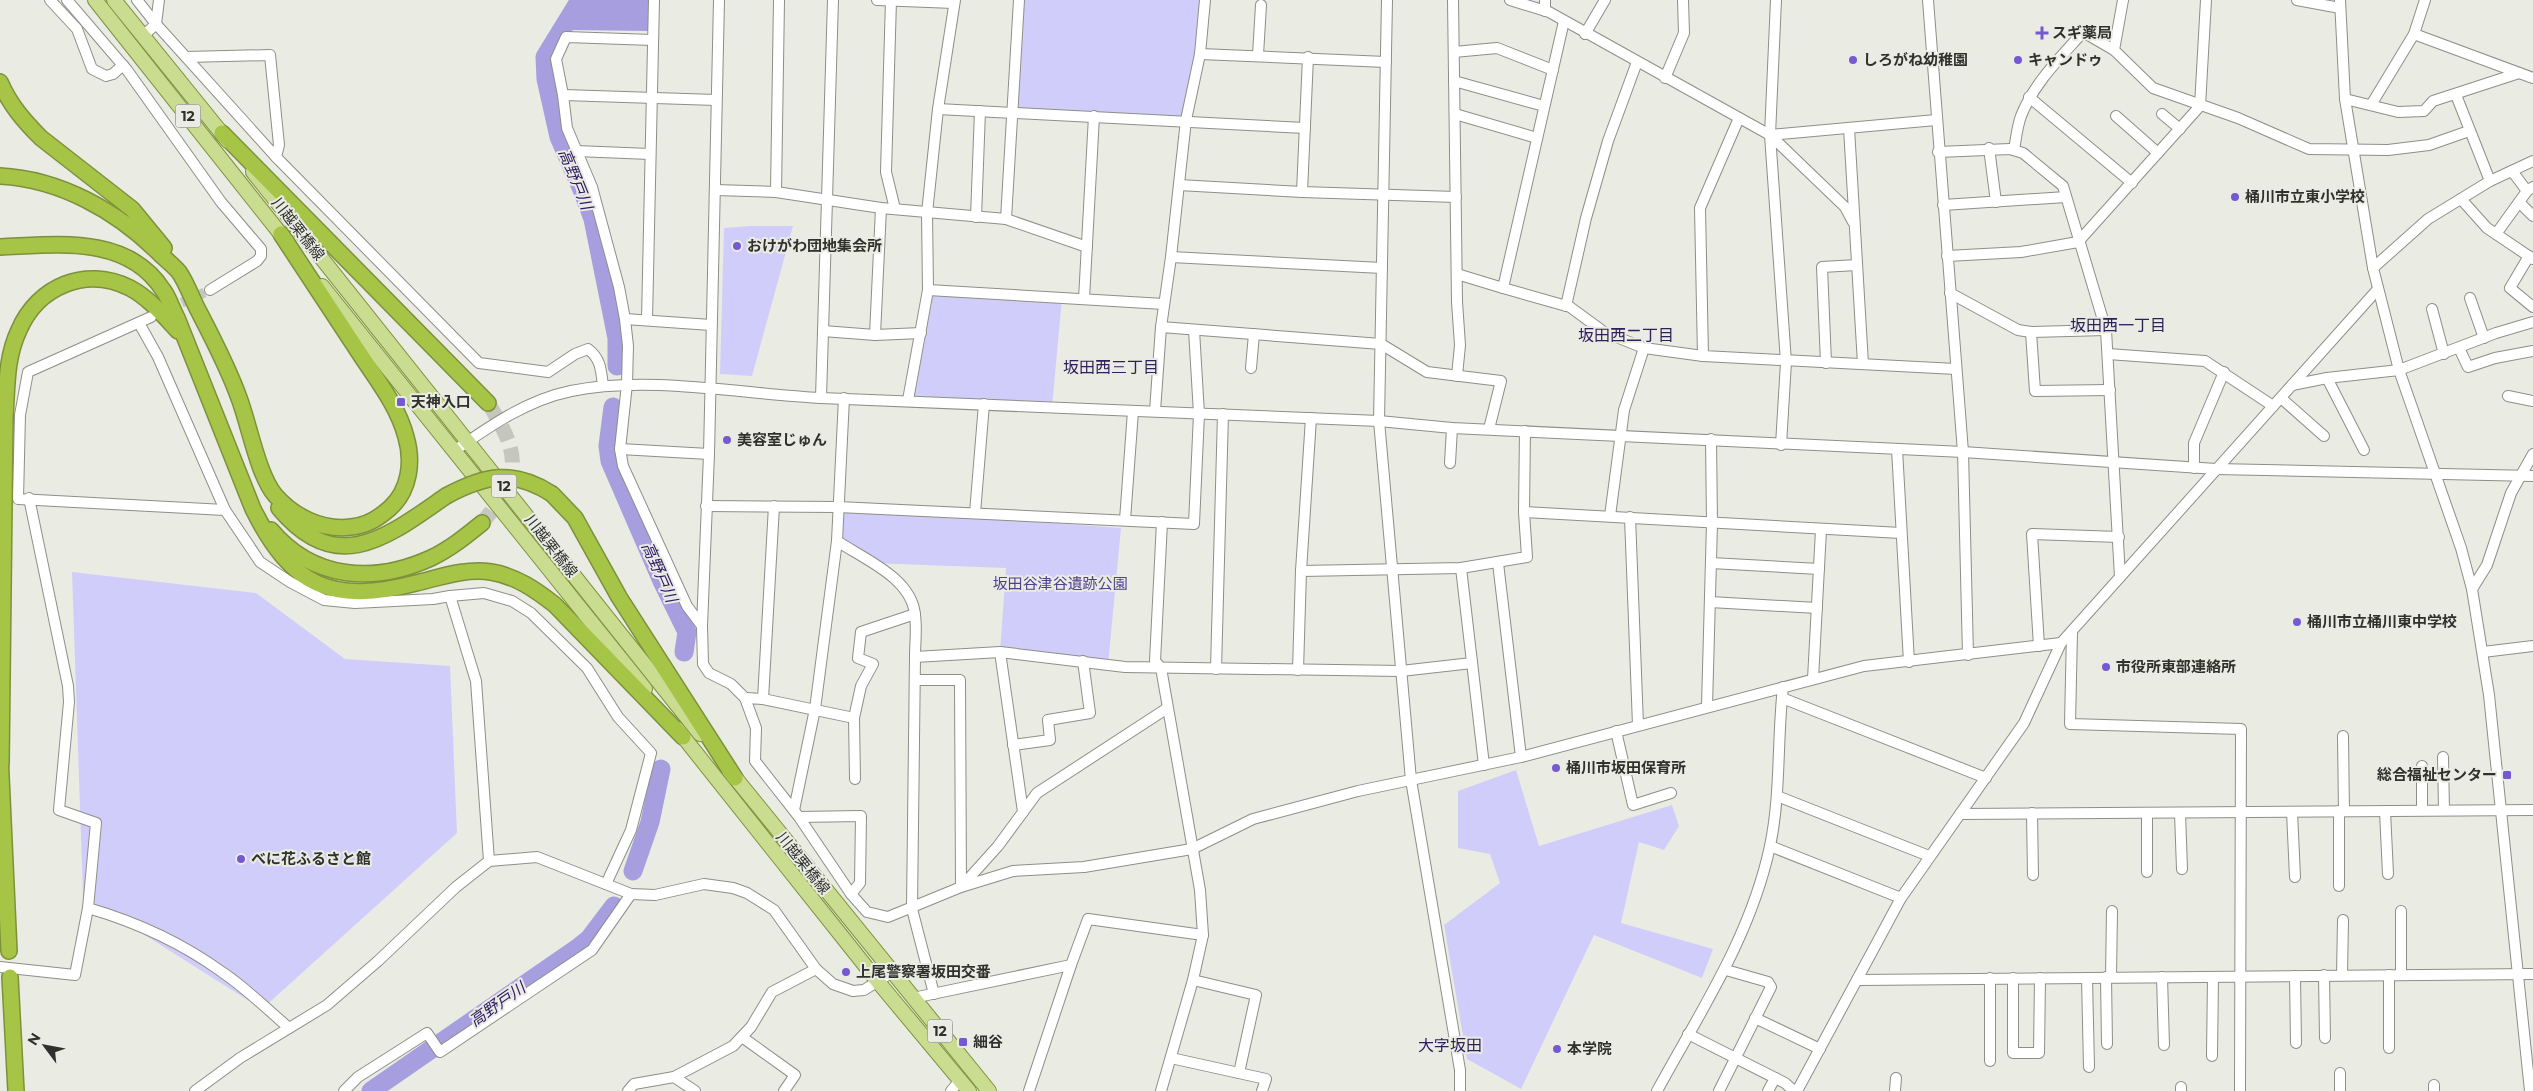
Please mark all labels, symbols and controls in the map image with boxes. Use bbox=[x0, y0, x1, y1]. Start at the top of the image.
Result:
place label: スギ薬局 bbox=[2052, 23, 2112, 42]
marker: スギ薬局 bbox=[2036, 27, 2048, 39]
place label: しろがね幼稚園 bbox=[1863, 50, 1968, 69]
place label: キャンドゥ bbox=[2028, 50, 2103, 69]
marker: しろがね幼稚園 bbox=[1847, 54, 1859, 66]
marker: キャンドゥ bbox=[2012, 54, 2024, 66]
road number: 12 bbox=[176, 104, 200, 128]
water label: 高野戸川 bbox=[555, 146, 597, 214]
place label: 桶川市立東小学校 bbox=[2245, 187, 2365, 206]
marker: 桶川市立東小学校 bbox=[2229, 191, 2241, 203]
street label: 川越栗橋線 bbox=[268, 193, 329, 264]
place label: おけがわ団地集会所 bbox=[747, 236, 882, 255]
marker: おけがわ団地集会所 bbox=[731, 240, 743, 252]
district label: 坂田西一丁目 bbox=[2070, 316, 2166, 335]
district label: 坂田西二丁目 bbox=[1578, 326, 1674, 345]
district label: 坂田西三丁目 bbox=[1063, 358, 1159, 377]
place label: 天神入口 bbox=[411, 392, 471, 411]
marker: 天神入口 bbox=[395, 396, 407, 408]
place label: 美容室じゅん bbox=[737, 430, 827, 449]
marker: 美容室じゅん bbox=[721, 434, 733, 446]
road number: 12 bbox=[492, 474, 516, 498]
street label: 川越栗橋線 bbox=[521, 510, 582, 581]
water label: 高野戸川 bbox=[638, 539, 682, 607]
park label: 坂田谷津谷遺跡公園 bbox=[992, 574, 1128, 593]
place label: 桶川市立桶川東中学校 bbox=[2307, 612, 2457, 631]
marker: 桶川市立桶川東中学校 bbox=[2291, 616, 2303, 628]
place label: 市役所東部連絡所 bbox=[2116, 657, 2236, 676]
marker: 市役所東部連絡所 bbox=[2100, 661, 2112, 673]
place label: 桶川市坂田保育所 bbox=[1566, 758, 1686, 777]
marker: 桶川市坂田保育所 bbox=[1550, 762, 1562, 774]
place label: 総合福祉センター bbox=[2377, 765, 2497, 784]
marker: 総合福祉センター bbox=[2501, 769, 2513, 781]
street label: 川越栗橋線 bbox=[772, 828, 834, 898]
place label: べに花ふるさと館 bbox=[251, 849, 371, 868]
marker: べに花ふるさと館 bbox=[235, 853, 247, 865]
place label: 上尾警察署坂田交番 bbox=[856, 962, 991, 981]
marker: 上尾警察署坂田交番 bbox=[840, 966, 852, 978]
water label: 高野戸川 bbox=[466, 977, 531, 1031]
road number: 12 bbox=[928, 1019, 952, 1042]
north arrow bbox=[20, 1021, 70, 1071]
text: N bbox=[23, 1030, 45, 1049]
place label: 細谷 bbox=[973, 1032, 1003, 1051]
marker: 細谷 bbox=[957, 1036, 969, 1048]
district label: 大字坂田 bbox=[1418, 1036, 1482, 1055]
place label: 本学院 bbox=[1567, 1039, 1612, 1058]
marker: 本学院 bbox=[1551, 1043, 1563, 1055]

